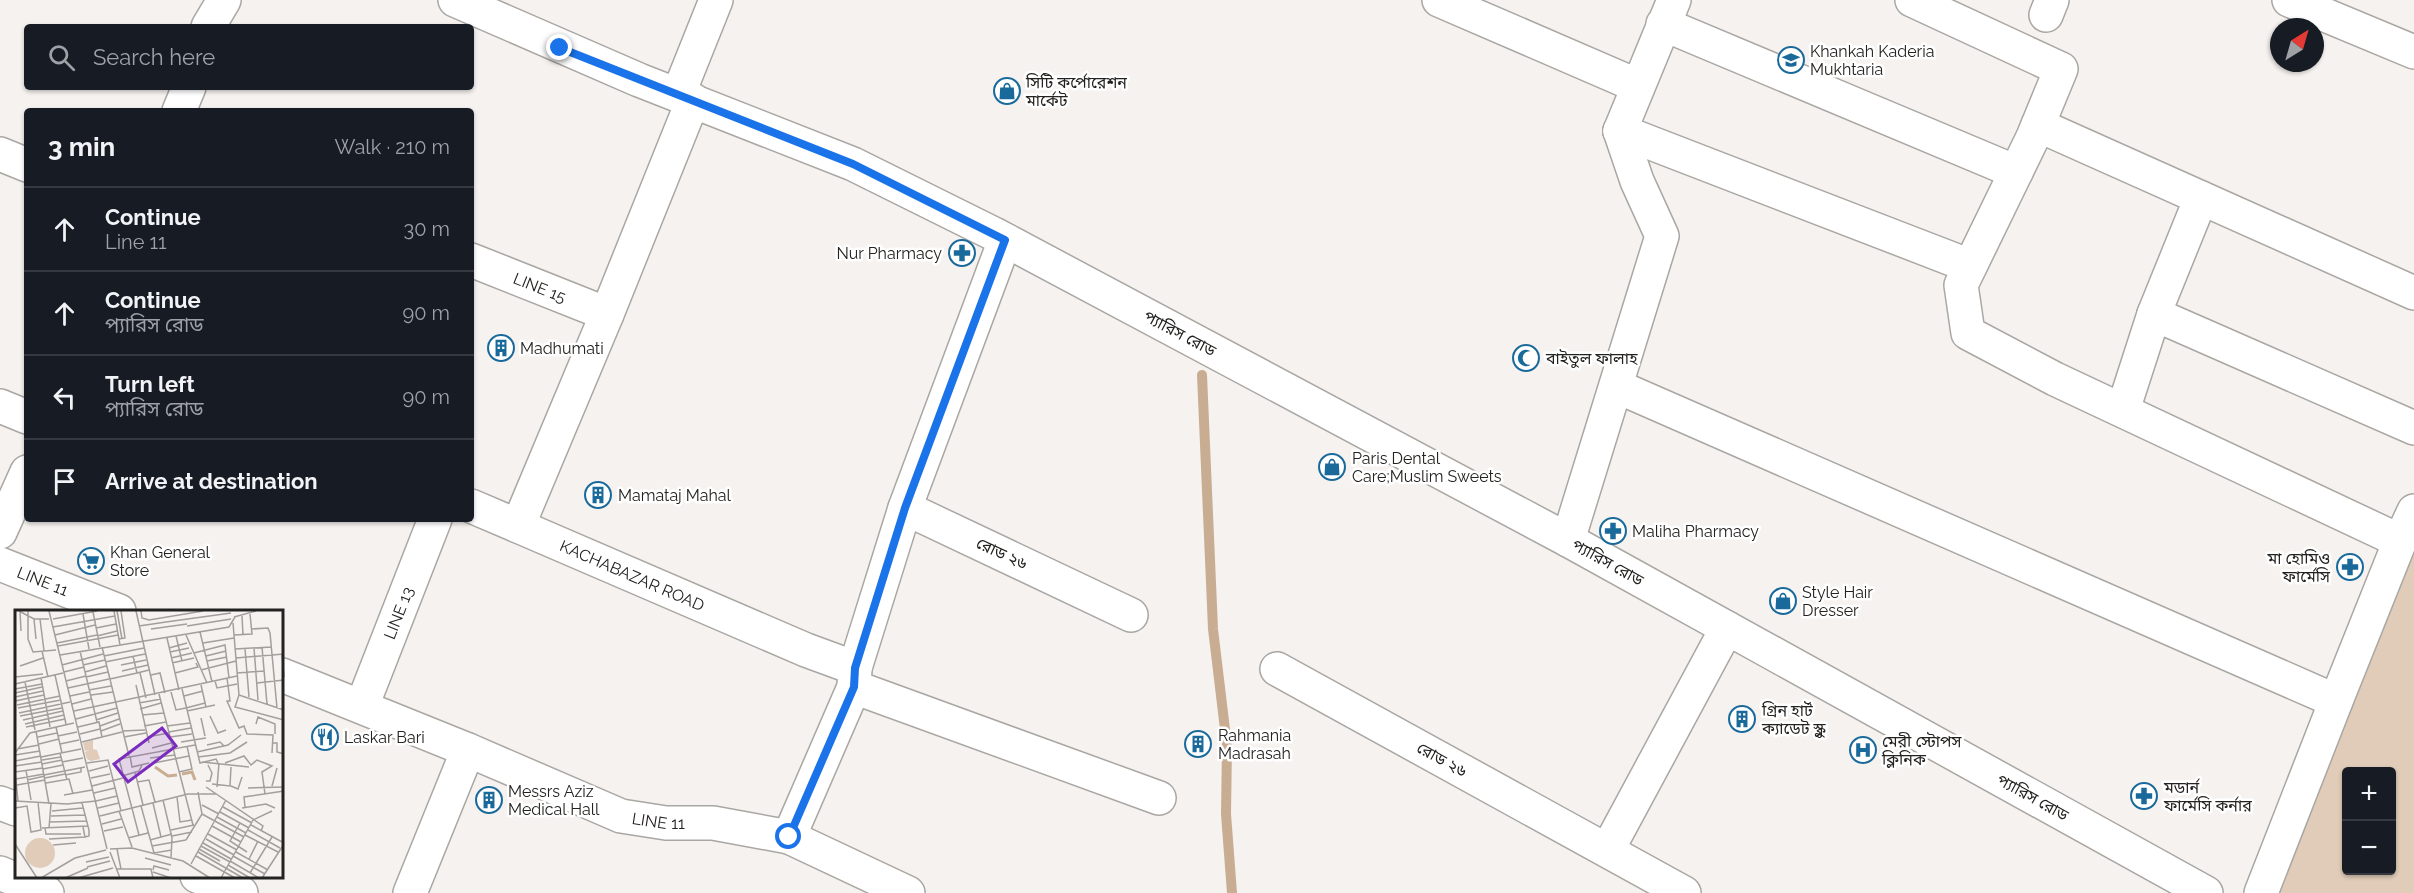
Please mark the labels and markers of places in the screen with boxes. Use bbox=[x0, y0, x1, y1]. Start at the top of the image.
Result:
place label: Khankah Kaderia Mukhtaria bbox=[1810, 42, 1934, 79]
school or university icon: Khankah Kaderia Mukhtaria bbox=[1776, 45, 1806, 75]
place label: সিটি কর্পোরেশন মার্কেট bbox=[1025, 73, 1127, 110]
shop icon: সিটি কর্পোরেশন মার্কেট bbox=[992, 76, 1022, 106]
pharmacy icon: Nur Pharmacy bbox=[947, 238, 977, 268]
place label: Nur Pharmacy bbox=[836, 244, 942, 263]
building icon: Madhumati bbox=[486, 333, 516, 363]
place label: Madhumati bbox=[520, 339, 604, 358]
mosque icon: বাইতুল ফালাহ bbox=[1511, 343, 1541, 373]
place label: বাইতুল ফালাহ bbox=[1545, 349, 1638, 368]
place label: Paris Dental Care;Muslim Sweets bbox=[1352, 449, 1502, 486]
shop icon: Paris Dental Care;Muslim Sweets bbox=[1317, 452, 1347, 482]
building icon: Mamataj Mahal bbox=[583, 480, 613, 510]
place label: Mamataj Mahal bbox=[618, 486, 732, 505]
pharmacy icon: Maliha Pharmacy bbox=[1598, 516, 1628, 546]
place label: Maliha Pharmacy bbox=[1632, 522, 1759, 541]
place label: Khan General Store bbox=[110, 543, 211, 580]
supermarket icon: Khan General Store bbox=[76, 546, 106, 576]
place label: মা হোমিও ফার্মেসি bbox=[2266, 549, 2331, 586]
pharmacy icon: মা হোমিও ফার্মেসি bbox=[2335, 552, 2365, 582]
place label: Style Hair Dresser bbox=[1802, 583, 1873, 620]
shop icon: Style Hair Dresser bbox=[1768, 586, 1798, 616]
place label: গ্রিন হার্ট ক্যাডেট স্কুল bbox=[1761, 701, 1826, 738]
building icon: গ্রিন হার্ট ক্যাডেট স্কুল bbox=[1727, 704, 1757, 734]
restaurant icon: Laskar Bari bbox=[310, 722, 340, 752]
place label: Rahmania Madrasah bbox=[1218, 726, 1291, 763]
place label: Laskar Bari bbox=[344, 728, 425, 747]
building icon: Rahmania Madrasah bbox=[1183, 729, 1213, 759]
place label: মেরী স্টোপস ক্লিনিক bbox=[1881, 732, 1962, 769]
hospital icon: মেরী স্টোপস ক্লিনিক bbox=[1848, 735, 1878, 765]
place label: মডার্ন ফার্মেসি কর্নার bbox=[2163, 778, 2252, 815]
pharmacy icon: মডার্ন ফার্মেসি কর্নার bbox=[2129, 781, 2159, 811]
place label: Messrs Aziz Medical Hall bbox=[508, 782, 600, 819]
building icon: Messrs Aziz Medical Hall bbox=[474, 785, 504, 815]

